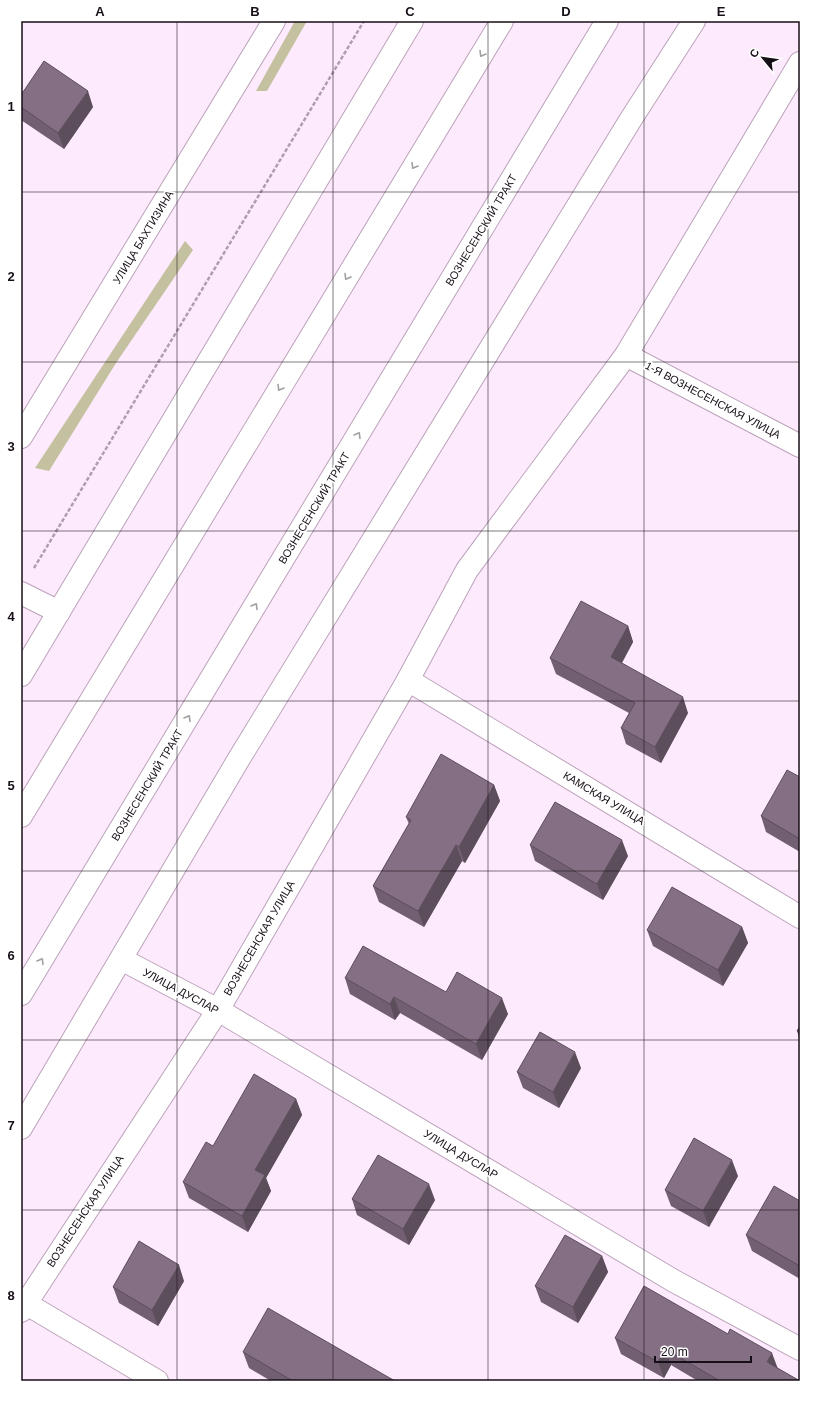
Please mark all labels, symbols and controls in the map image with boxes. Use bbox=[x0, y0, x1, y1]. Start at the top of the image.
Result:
text: A bbox=[95, 4, 105, 19]
text: B bbox=[250, 4, 260, 19]
text: C bbox=[405, 4, 415, 19]
text: D bbox=[561, 4, 571, 19]
text: E bbox=[717, 4, 726, 19]
north arrow bbox=[743, 38, 783, 78]
text: С bbox=[747, 47, 761, 60]
one-way arrow bbox=[479, 50, 486, 57]
text: 1 bbox=[7, 99, 15, 114]
one-way arrow bbox=[412, 162, 419, 169]
street label: ВОЗНЕСЕНСКИЙ ТРАКТ bbox=[443, 172, 519, 288]
street label: УЛИЦА БАХТИЗИНА bbox=[110, 188, 176, 286]
text: 2 bbox=[7, 269, 15, 284]
one-way arrow bbox=[344, 273, 352, 280]
street label: 1-Я ВОЗНЕСЕНСКАЯ УЛИЦА bbox=[643, 359, 783, 441]
one-way arrow bbox=[277, 384, 284, 391]
one-way arrow bbox=[353, 432, 361, 439]
text: 3 bbox=[7, 439, 15, 454]
street label: ВОЗНЕСЕНСКИЙ ТРАКТ bbox=[276, 450, 352, 566]
one-way arrow bbox=[250, 603, 257, 610]
text: 4 bbox=[7, 609, 15, 624]
one-way arrow bbox=[183, 715, 190, 722]
street label: ВОЗНЕСЕНСКИЙ ТРАКТ bbox=[109, 727, 185, 843]
street label: КАМСКАЯ УЛИЦА bbox=[561, 769, 647, 827]
text: 5 bbox=[7, 778, 15, 793]
street label: ВОЗНЕСЕНСКАЯ УЛИЦА bbox=[221, 878, 297, 998]
text: 6 bbox=[7, 948, 15, 963]
one-way arrow bbox=[37, 958, 44, 965]
street label: УЛИЦА ДУСЛАР bbox=[141, 966, 221, 1016]
text: 7 bbox=[7, 1118, 15, 1133]
street label: УЛИЦА ДУСЛАР bbox=[422, 1127, 500, 1181]
street label: ВОЗНЕСЕНСКАЯ УЛИЦА bbox=[44, 1152, 126, 1269]
text: 8 bbox=[7, 1288, 15, 1303]
scale bar bbox=[655, 1338, 751, 1364]
text: 20 m bbox=[661, 1345, 688, 1359]

